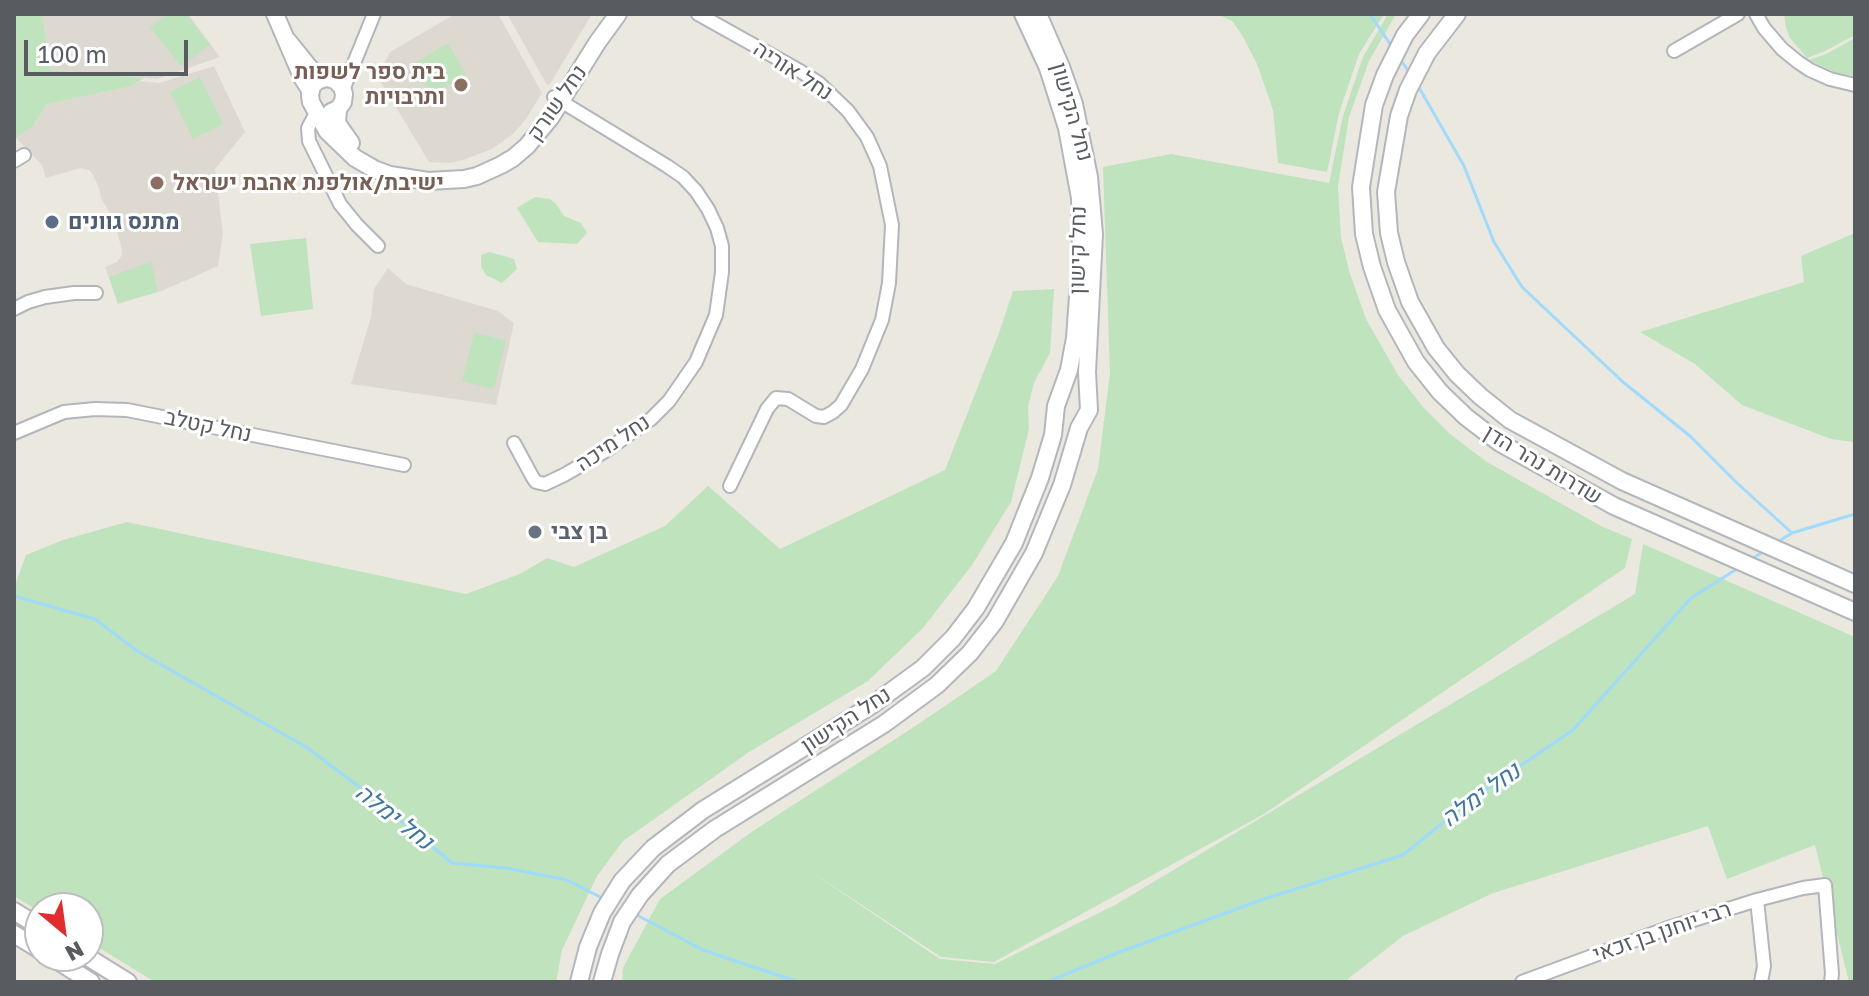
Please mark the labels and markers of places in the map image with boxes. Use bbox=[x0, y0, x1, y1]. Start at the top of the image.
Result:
place label: בית ספר לשפות ותרבויות bbox=[294, 59, 445, 110]
marker: בית ספר לשפות ותרבויות bbox=[452, 76, 470, 94]
place label: ישיבת/אולפנת אהבת ישראל bbox=[173, 170, 444, 196]
marker: ישיבת/אולפנת אהבת ישראל bbox=[148, 174, 166, 192]
place label: מתנס גוונים bbox=[68, 209, 179, 235]
marker: מתנס גוונים bbox=[43, 213, 61, 231]
place label: בן צבי bbox=[551, 519, 608, 545]
marker: בן צבי bbox=[526, 523, 544, 541]

